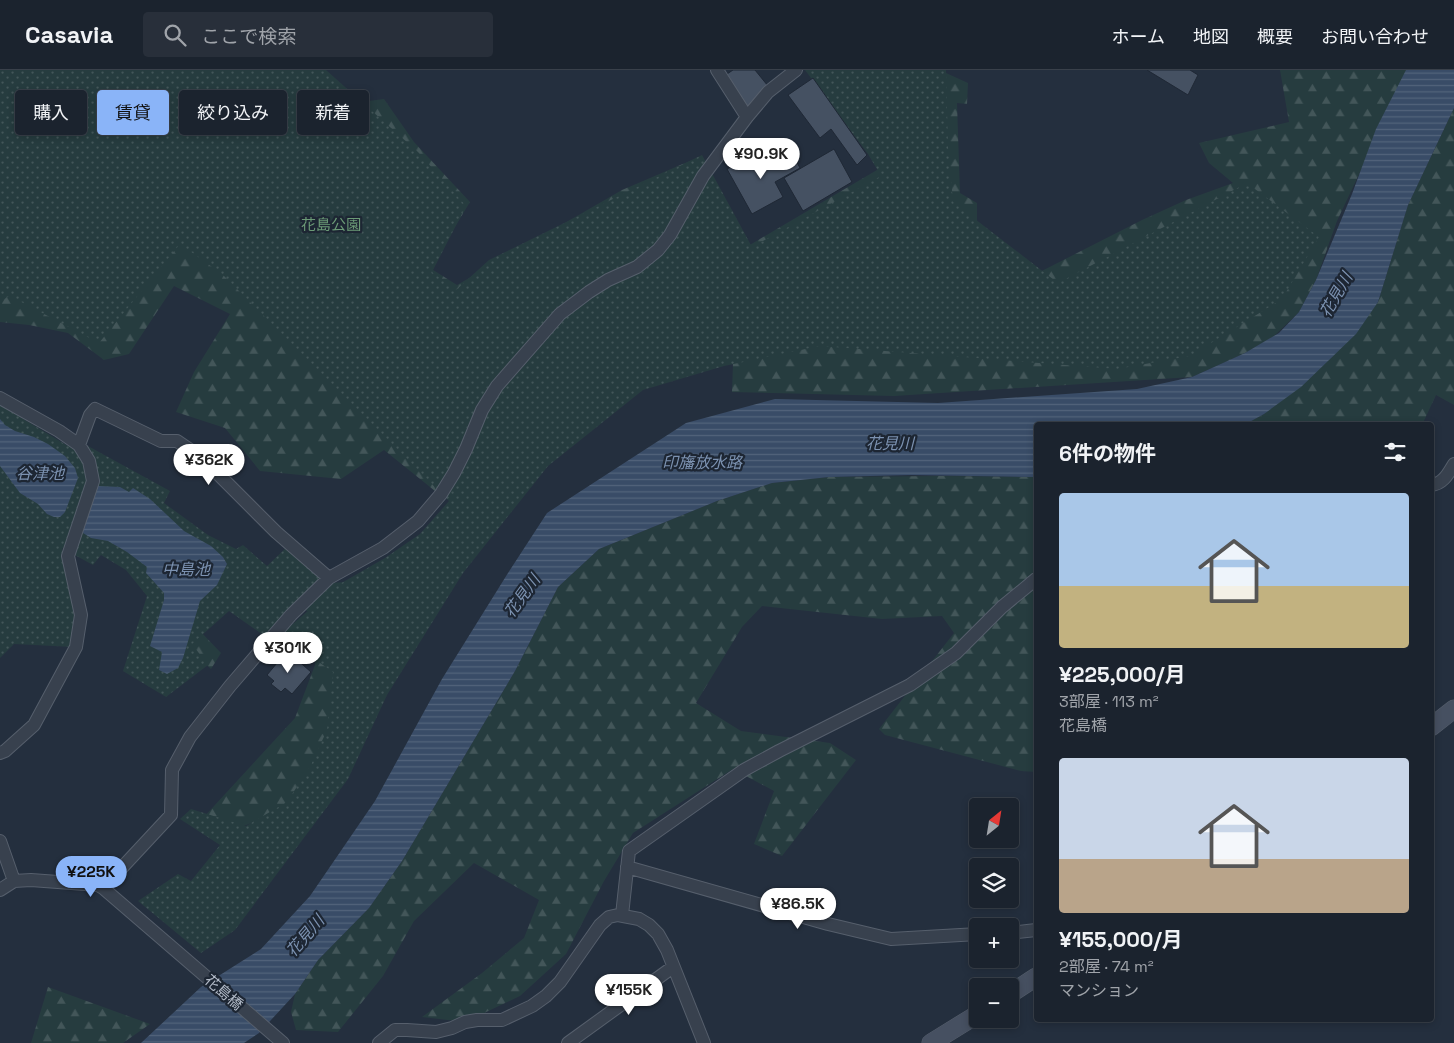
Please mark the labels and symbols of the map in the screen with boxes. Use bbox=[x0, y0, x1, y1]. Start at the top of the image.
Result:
pin: ¥90.9K bbox=[720, 138, 802, 180]
park label: 花島公園 bbox=[301, 215, 361, 234]
water label: 花見川 bbox=[1315, 267, 1358, 321]
water label: 花見川 bbox=[866, 433, 916, 454]
pin: ¥362K bbox=[174, 444, 244, 486]
water label: 印旛放水路 bbox=[662, 452, 744, 473]
water label: 谷津池 bbox=[16, 463, 66, 484]
water label: 中島池 bbox=[162, 559, 212, 580]
water label: 花見川 bbox=[499, 569, 546, 622]
pin: ¥301K bbox=[253, 632, 323, 674]
north arrow bbox=[969, 798, 1019, 848]
pin: ¥225K bbox=[56, 856, 126, 898]
pin: ¥86.5K bbox=[757, 888, 839, 930]
water label: 花見川 bbox=[281, 909, 330, 961]
street label: 花島橋 bbox=[201, 970, 247, 1014]
pin: ¥155K bbox=[594, 974, 664, 1016]

